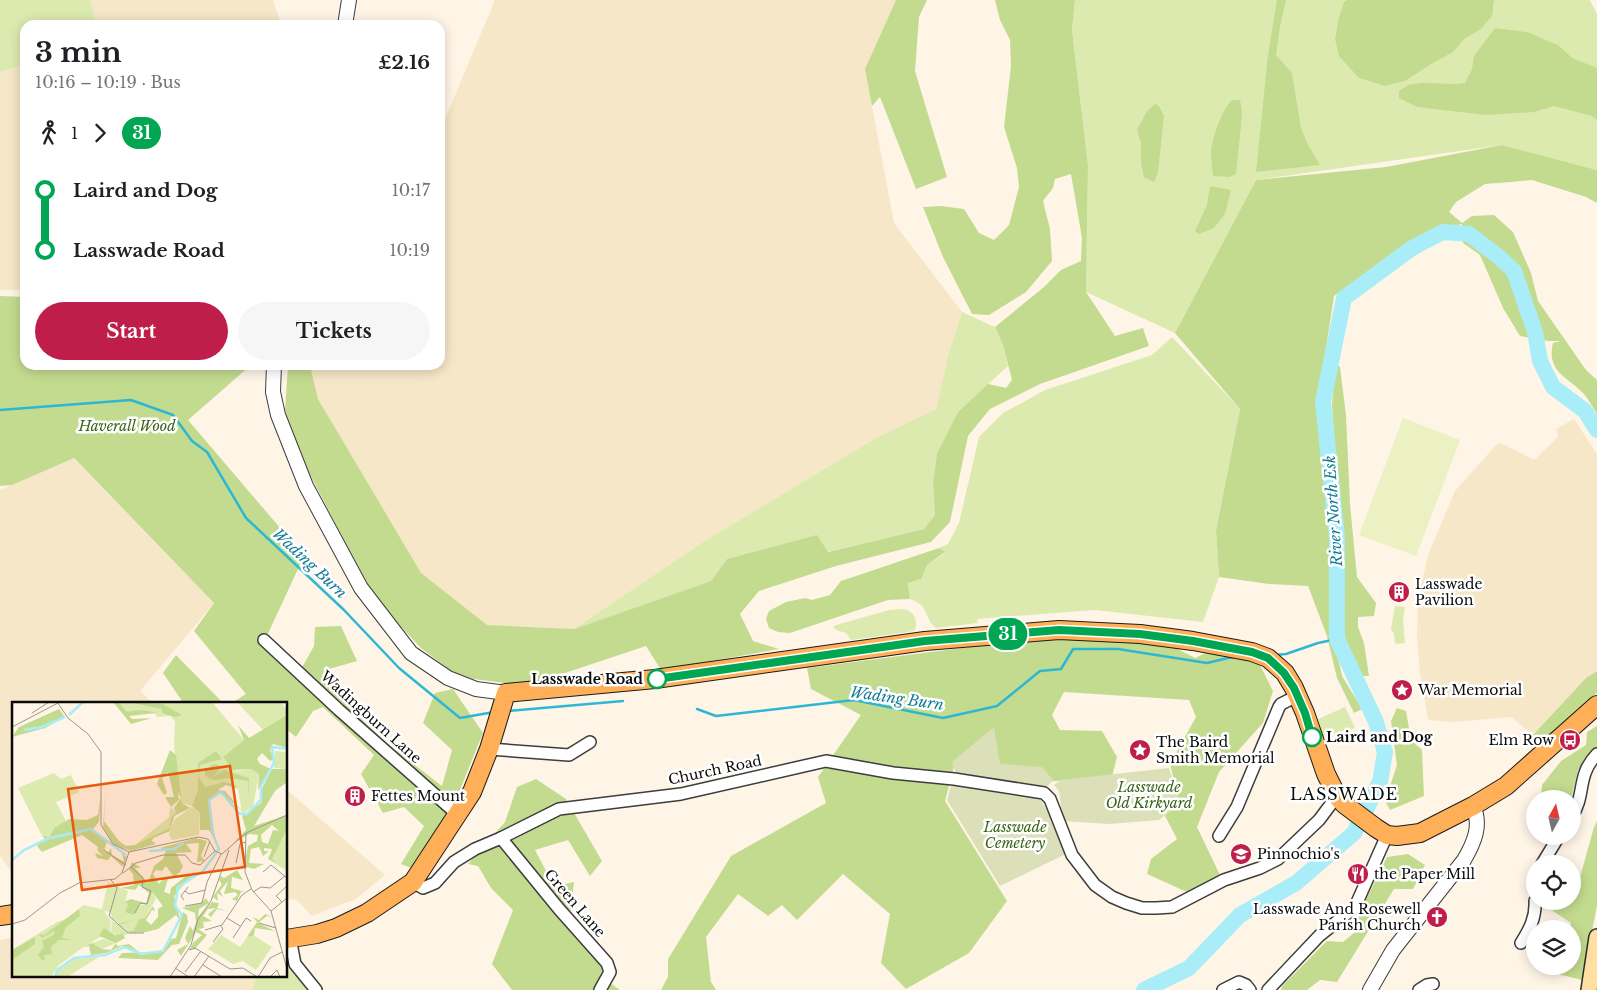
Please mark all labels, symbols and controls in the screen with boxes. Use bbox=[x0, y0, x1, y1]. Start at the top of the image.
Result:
text: 3 min bbox=[35, 35, 122, 70]
text: £2.16 bbox=[378, 51, 430, 74]
text: 10:16 – 10:19 · Bus bbox=[35, 72, 181, 92]
icon: walk bbox=[35, 119, 63, 147]
icon: forward bbox=[86, 119, 114, 147]
text: 31 bbox=[132, 122, 151, 144]
text: 1 bbox=[71, 123, 78, 143]
text: Laird and Dog bbox=[73, 179, 217, 202]
text: 10:17 bbox=[392, 180, 430, 200]
text: Lasswade Road bbox=[73, 239, 225, 262]
text: 10:19 bbox=[389, 240, 430, 260]
button: Start bbox=[35, 302, 228, 360]
button: Tickets bbox=[238, 302, 430, 360]
park label: Haverall Wood bbox=[77, 417, 176, 435]
water label: River North Esk bbox=[1320, 455, 1346, 568]
water label: Wading Burn bbox=[269, 524, 351, 602]
place label: Lasswade Pavilion bbox=[1415, 575, 1483, 609]
building icon: Lasswade Pavilion bbox=[1387, 580, 1411, 604]
line badge: 31 bbox=[986, 618, 1030, 650]
text: 31 bbox=[998, 623, 1018, 645]
street label: Wadingburn Lane bbox=[316, 666, 425, 767]
marker: Lasswade Road bbox=[647, 669, 667, 689]
place label: Lasswade Road bbox=[531, 670, 643, 688]
place icon: War Memorial bbox=[1390, 678, 1414, 702]
place label: War Memorial bbox=[1417, 681, 1523, 699]
water label: Wading Burn bbox=[849, 682, 945, 714]
inset map bbox=[12, 702, 288, 978]
marker: Laird and Dog bbox=[1302, 727, 1322, 747]
place label: Laird and Dog bbox=[1326, 728, 1433, 746]
bus stop icon: Elm Row bbox=[1558, 728, 1582, 752]
place label: Elm Row bbox=[1489, 731, 1554, 749]
place label: The Baird Smith Memorial bbox=[1156, 733, 1275, 767]
place icon: The Baird Smith Memorial bbox=[1128, 738, 1152, 762]
street label: Church Road bbox=[667, 751, 764, 789]
park label: Lasswade Old Kirkyard bbox=[1106, 778, 1193, 812]
building icon: Fettes Mount bbox=[343, 784, 367, 808]
district label: LASSWADE bbox=[1290, 784, 1398, 804]
place label: Fettes Mount bbox=[371, 787, 466, 805]
north arrow bbox=[1526, 790, 1581, 845]
map controls bbox=[1526, 790, 1581, 975]
park label: Lasswade Cemetery bbox=[982, 818, 1047, 852]
school or university icon: Pinnochio's bbox=[1229, 842, 1253, 866]
place label: Pinnochio's bbox=[1257, 845, 1340, 863]
button: locate bbox=[1526, 855, 1581, 910]
restaurant icon: the Paper Mill bbox=[1346, 862, 1370, 886]
street label: Green Lane bbox=[541, 865, 609, 941]
place label: the Paper Mill bbox=[1374, 865, 1476, 883]
place label: Lasswade And Rosewell Parish Church bbox=[1253, 900, 1421, 934]
church icon: Lasswade And Rosewell Parish Church bbox=[1425, 905, 1449, 929]
button: layers bbox=[1526, 920, 1581, 975]

